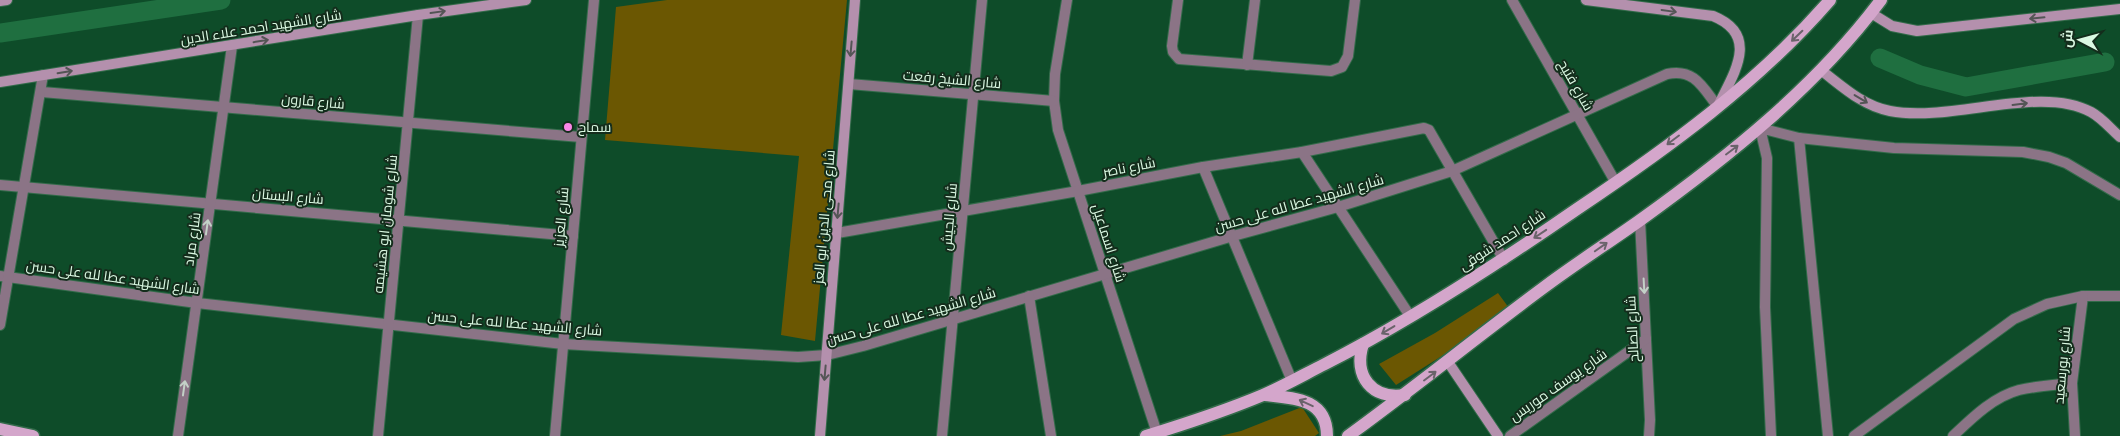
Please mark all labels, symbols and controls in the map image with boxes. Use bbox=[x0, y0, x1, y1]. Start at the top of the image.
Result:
street label: شارع الشهيد احمد علاء الدين bbox=[179, 6, 343, 49]
one-way arrow bbox=[1661, 6, 1677, 16]
one-way arrow bbox=[430, 7, 446, 17]
one-way arrow bbox=[2029, 13, 2045, 23]
north arrow bbox=[2055, 15, 2105, 65]
text: ش bbox=[2058, 29, 2077, 49]
one-way arrow bbox=[1791, 30, 1803, 42]
one-way arrow bbox=[252, 36, 268, 46]
one-way arrow bbox=[847, 40, 856, 56]
street label: شارع فتيح bbox=[1554, 57, 1597, 114]
one-way arrow bbox=[57, 66, 73, 76]
street label: شارع الشيخ رفعت bbox=[902, 67, 1002, 92]
street label: شارع قارون bbox=[281, 90, 345, 113]
one-way arrow bbox=[1854, 95, 1868, 105]
one-way arrow bbox=[2012, 99, 2028, 109]
place label: سماح bbox=[578, 119, 611, 136]
marker: سماح bbox=[562, 121, 574, 133]
one-way arrow bbox=[1667, 135, 1680, 146]
one-way arrow bbox=[1725, 144, 1738, 155]
street label: شارع محى الدين ابو العز bbox=[810, 149, 839, 286]
street label: شارع شومان ابو هشيمه bbox=[370, 154, 401, 294]
street label: شارع ناصر bbox=[1100, 154, 1157, 181]
street label: شارع الشهيد عطا لله على حسن bbox=[1213, 171, 1386, 236]
street label: شارع الجيش bbox=[938, 182, 961, 252]
street label: شارع البستان bbox=[252, 185, 324, 208]
street label: شارع العزيز bbox=[550, 186, 573, 249]
one-way arrow bbox=[834, 202, 843, 218]
street label: شارع اسماعيل bbox=[1088, 202, 1129, 285]
street label: شارع احمد شوقى bbox=[1456, 206, 1549, 275]
street label: شارع مراد bbox=[180, 211, 205, 267]
one-way arrow bbox=[203, 219, 213, 235]
one-way arrow bbox=[1534, 229, 1548, 239]
one-way arrow bbox=[1594, 242, 1608, 252]
street label: شارع الشهيد عطا لله على حسن bbox=[25, 257, 201, 298]
one-way arrow bbox=[1639, 278, 1648, 294]
street label: شارع الشهيد عطا لله على حسن bbox=[825, 284, 998, 349]
street label: شارع الصالح bbox=[1622, 295, 1643, 363]
street label: شارع الشهيد عطا لله على حسن bbox=[427, 307, 603, 340]
one-way arrow bbox=[1381, 325, 1395, 335]
street label: شارع بورسعيد bbox=[2051, 325, 2074, 405]
street label: شارع يوسف موريس bbox=[1506, 346, 1610, 425]
one-way arrow bbox=[820, 364, 830, 380]
one-way arrow bbox=[1423, 371, 1436, 382]
one-way arrow bbox=[180, 380, 190, 396]
one-way arrow bbox=[1299, 397, 1314, 407]

